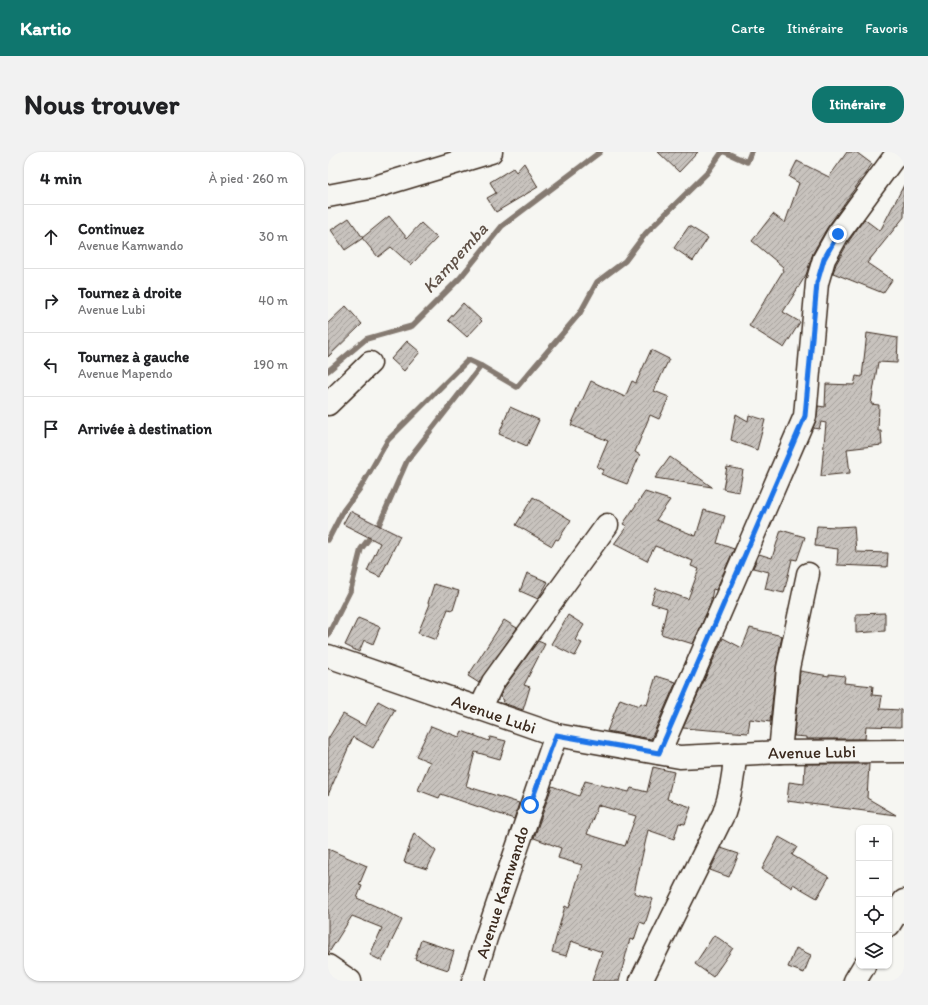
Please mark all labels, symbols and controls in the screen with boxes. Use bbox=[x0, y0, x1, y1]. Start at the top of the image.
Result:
text: Kartio bbox=[20, 17, 71, 40]
text: Carte bbox=[731, 20, 765, 37]
text: Itinéraire bbox=[787, 20, 843, 37]
text: Favoris bbox=[865, 20, 908, 37]
button: Itinéraire bbox=[812, 86, 904, 123]
text: Nous trouver bbox=[24, 87, 179, 121]
text: 4 min bbox=[40, 168, 82, 188]
text: À pied · 260 m bbox=[209, 171, 288, 186]
water label: Kampemba bbox=[418, 218, 493, 298]
text: Continuez bbox=[78, 220, 144, 238]
route end bbox=[829, 225, 847, 243]
icon: ahead bbox=[40, 226, 62, 248]
text: 30 m bbox=[259, 229, 288, 244]
text: Avenue Kamwando bbox=[78, 238, 183, 253]
text: Tournez à droite bbox=[78, 284, 182, 302]
icon: right bbox=[40, 290, 62, 312]
text: 40 m bbox=[258, 293, 288, 308]
text: Avenue Lubi bbox=[78, 302, 145, 317]
text: Tournez à gauche bbox=[78, 348, 189, 366]
icon: left bbox=[40, 354, 62, 376]
text: 190 m bbox=[253, 357, 288, 372]
text: Avenue Mapendo bbox=[78, 366, 173, 381]
icon: arrive bbox=[40, 418, 62, 440]
text: Arrivée à destination bbox=[78, 420, 212, 438]
street label: Avenue Lubi bbox=[449, 690, 539, 738]
street label: Avenue Lubi bbox=[768, 741, 856, 763]
route start bbox=[521, 796, 539, 814]
street label: Avenue Kamwando bbox=[471, 823, 533, 961]
map controls bbox=[856, 825, 892, 969]
button: + bbox=[856, 825, 892, 861]
button: − bbox=[856, 861, 892, 897]
button: locate bbox=[856, 897, 892, 933]
button: layers bbox=[856, 933, 892, 969]

